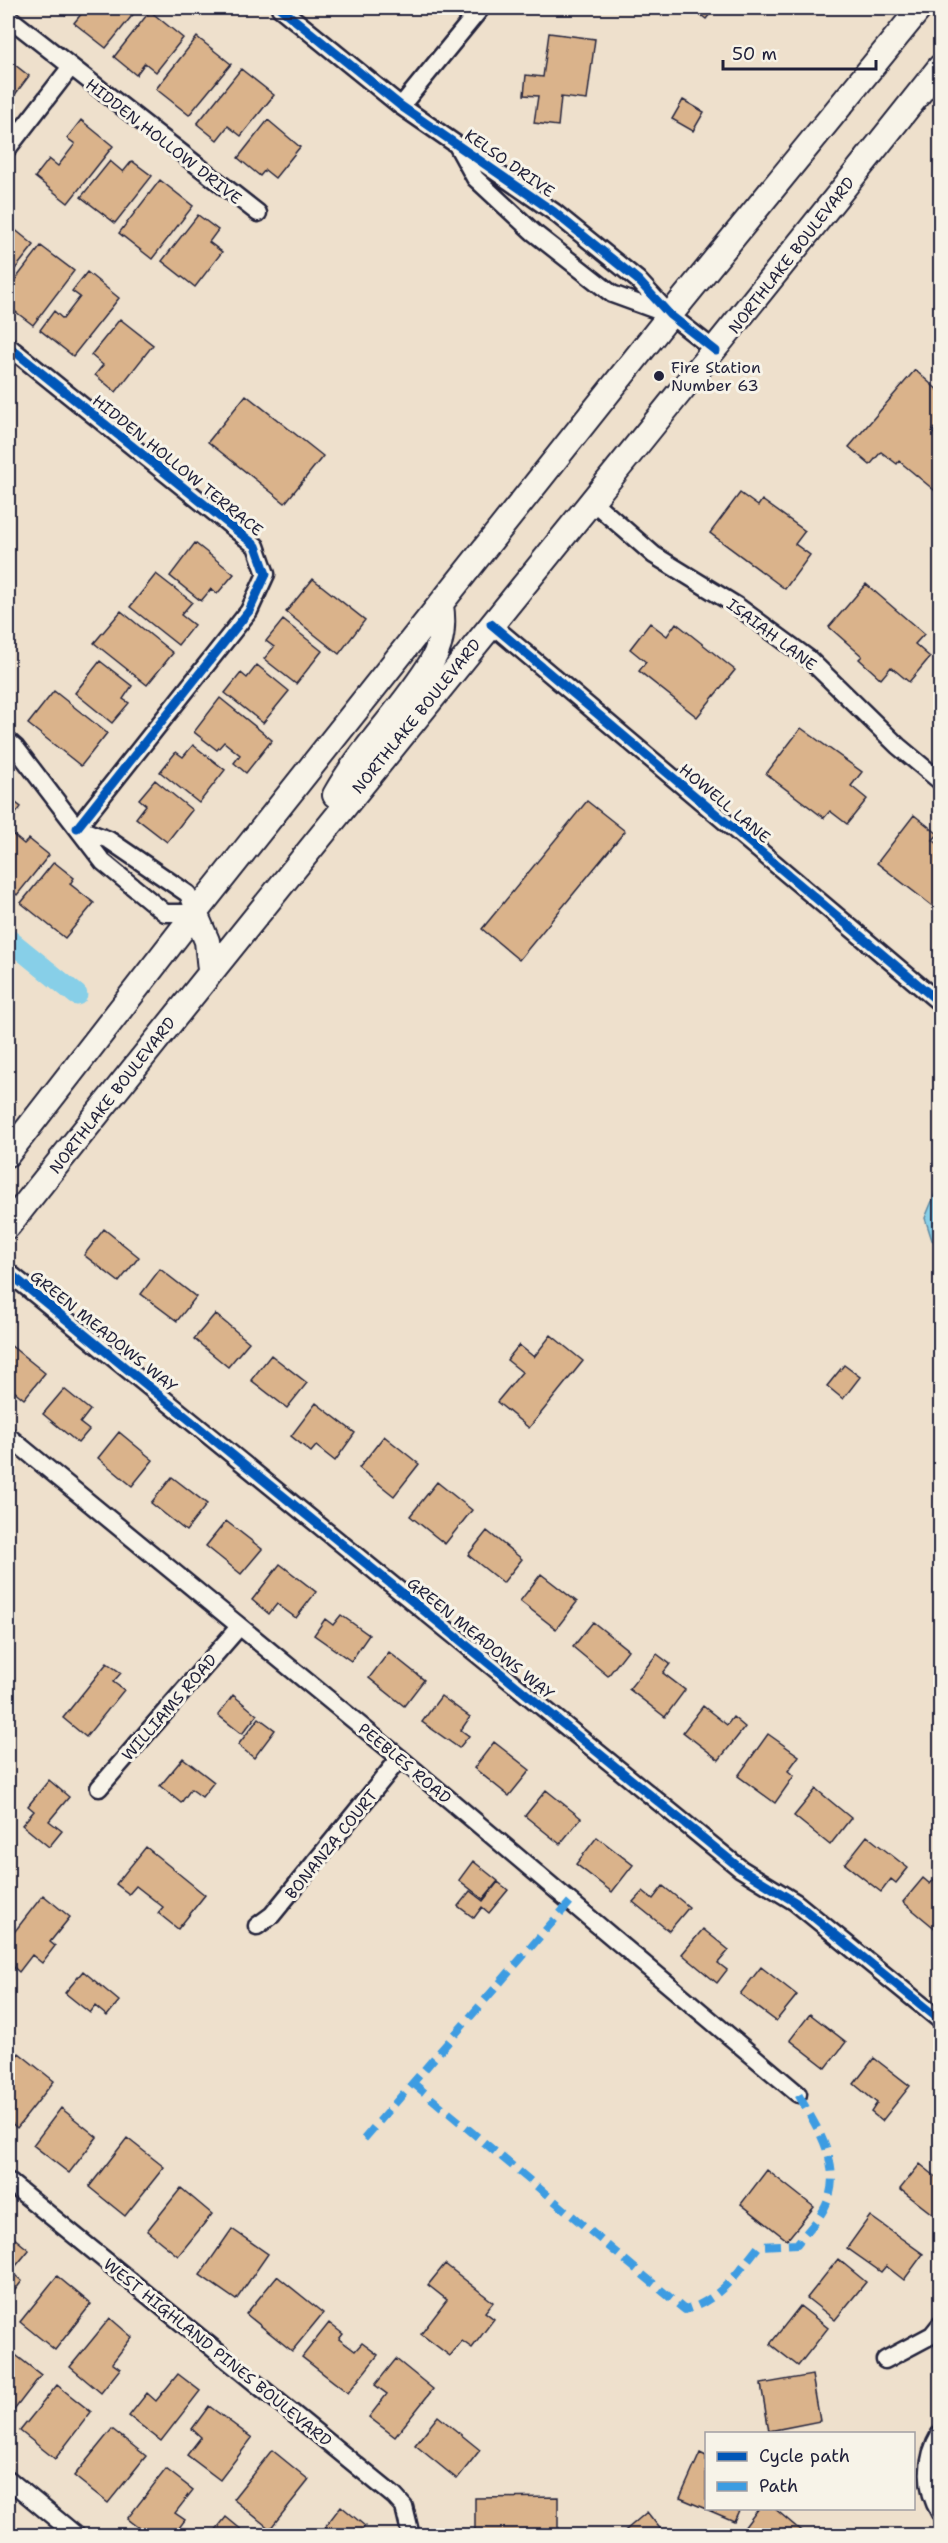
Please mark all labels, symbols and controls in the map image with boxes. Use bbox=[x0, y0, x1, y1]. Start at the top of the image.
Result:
scale bar bbox=[723, 33, 876, 71]
text: 50 m bbox=[732, 42, 777, 66]
street label: HIDDEN HOLLOW DRIVE bbox=[81, 74, 246, 209]
street label: KELSO DRIVE bbox=[461, 125, 559, 202]
street label: NORTHLAKE BOULEVARD bbox=[724, 173, 859, 338]
place label: Fire Station Number 63 bbox=[671, 357, 761, 396]
marker: Fire Station Number 63 bbox=[652, 369, 666, 383]
street label: HIDDEN HOLLOW TERRACE bbox=[88, 390, 267, 541]
street label: ISAIAH LANE bbox=[722, 594, 821, 675]
street label: NORTHLAKE BOULEVARD bbox=[347, 635, 485, 798]
street label: HOWELL LANE bbox=[675, 759, 775, 848]
street label: NORTHLAKE BOULEVARD bbox=[45, 1013, 180, 1178]
street label: GREEN MEADOWS WAY bbox=[26, 1266, 182, 1397]
street label: GREEN MEADOWS WAY bbox=[403, 1573, 559, 1704]
street label: WILLIAMS ROAD bbox=[117, 1650, 222, 1765]
street label: PEEBLES ROAD bbox=[354, 1718, 456, 1808]
street label: BONANZA COURT bbox=[281, 1785, 382, 1904]
street label: WEST HIGHLAND PINES BOULEVARD bbox=[99, 2254, 336, 2451]
legend bbox=[705, 2432, 915, 2510]
text: Cycle path bbox=[759, 2444, 850, 2468]
text: Path bbox=[759, 2474, 798, 2498]

